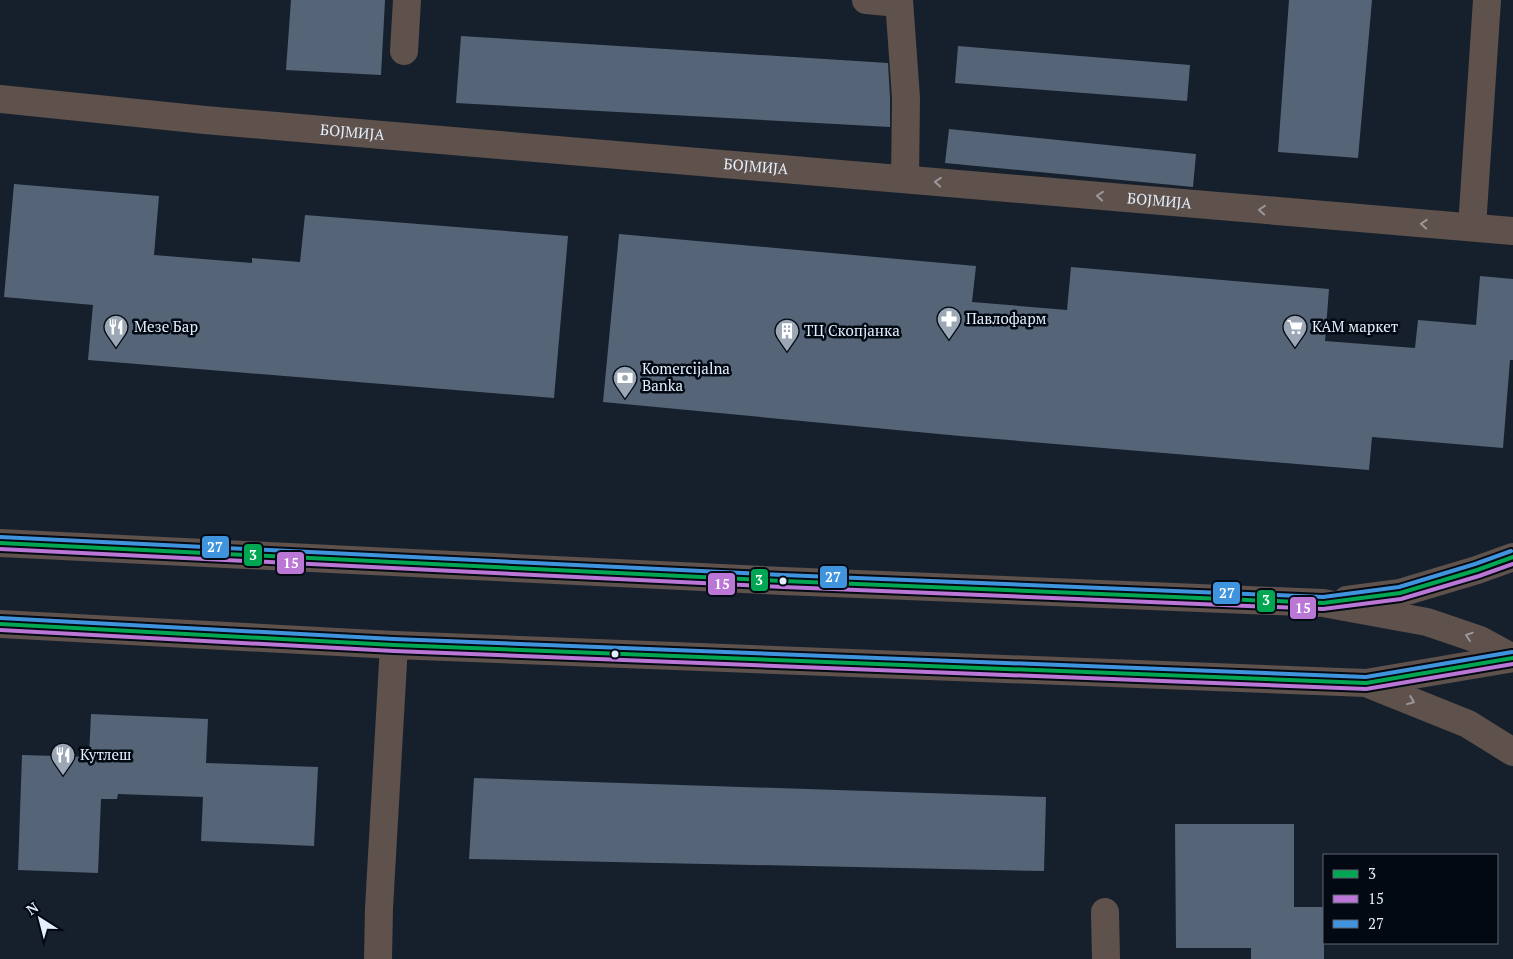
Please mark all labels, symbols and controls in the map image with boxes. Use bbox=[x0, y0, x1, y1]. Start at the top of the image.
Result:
street label: БОЈМИЈА bbox=[319, 119, 386, 144]
street label: БОЈМИЈА bbox=[723, 153, 790, 179]
one-way arrow bbox=[934, 177, 942, 188]
street label: БОЈМИЈА bbox=[1126, 187, 1193, 213]
one-way arrow bbox=[1095, 191, 1103, 202]
one-way arrow bbox=[1257, 205, 1265, 216]
one-way arrow bbox=[1419, 218, 1427, 229]
pharmacy icon: Павлофарм bbox=[936, 306, 962, 340]
place label: Павлофарм bbox=[966, 308, 1047, 328]
restaurant icon: Мезе Бар bbox=[103, 314, 129, 348]
supermarket icon: KAM маркет bbox=[1282, 314, 1308, 348]
place label: Мезе Бар bbox=[134, 316, 198, 336]
place label: KAM маркет bbox=[1312, 316, 1399, 336]
building icon: ТЦ Скопјанка bbox=[774, 318, 800, 352]
place label: ТЦ Скопјанка bbox=[804, 320, 900, 340]
place label: Komercijalna Banka bbox=[642, 358, 730, 395]
bank icon: Komercijalna Banka bbox=[612, 365, 638, 399]
line badge: 27 bbox=[201, 535, 230, 559]
text: 27 bbox=[207, 537, 223, 556]
line badge: 3 bbox=[243, 543, 263, 567]
text: 3 bbox=[249, 545, 257, 564]
line badge: 15 bbox=[276, 551, 305, 575]
text: 15 bbox=[283, 553, 299, 572]
line badge: 27 bbox=[819, 565, 848, 589]
text: 27 bbox=[825, 567, 841, 586]
line badge: 3 bbox=[750, 568, 769, 592]
text: 3 bbox=[755, 570, 763, 589]
line badge: 15 bbox=[707, 572, 736, 596]
text: 15 bbox=[714, 574, 730, 593]
unlabelled marker bbox=[778, 576, 788, 586]
line badge: 27 bbox=[1212, 581, 1241, 605]
text: 27 bbox=[1219, 583, 1235, 602]
line badge: 3 bbox=[1256, 589, 1276, 613]
text: 3 bbox=[1262, 590, 1270, 609]
line badge: 15 bbox=[1289, 596, 1317, 620]
text: 15 bbox=[1295, 598, 1311, 617]
one-way arrow bbox=[1466, 632, 1474, 642]
unlabelled marker bbox=[610, 649, 620, 659]
one-way arrow bbox=[1406, 695, 1415, 705]
restaurant icon: Кутлеш bbox=[50, 742, 76, 776]
place label: Кутлеш bbox=[80, 744, 131, 764]
legend bbox=[1323, 854, 1498, 944]
text: 3 bbox=[1368, 863, 1376, 883]
text: 15 bbox=[1368, 888, 1384, 908]
north arrow bbox=[15, 894, 65, 944]
text: N bbox=[22, 897, 42, 919]
text: 27 bbox=[1368, 913, 1384, 933]

